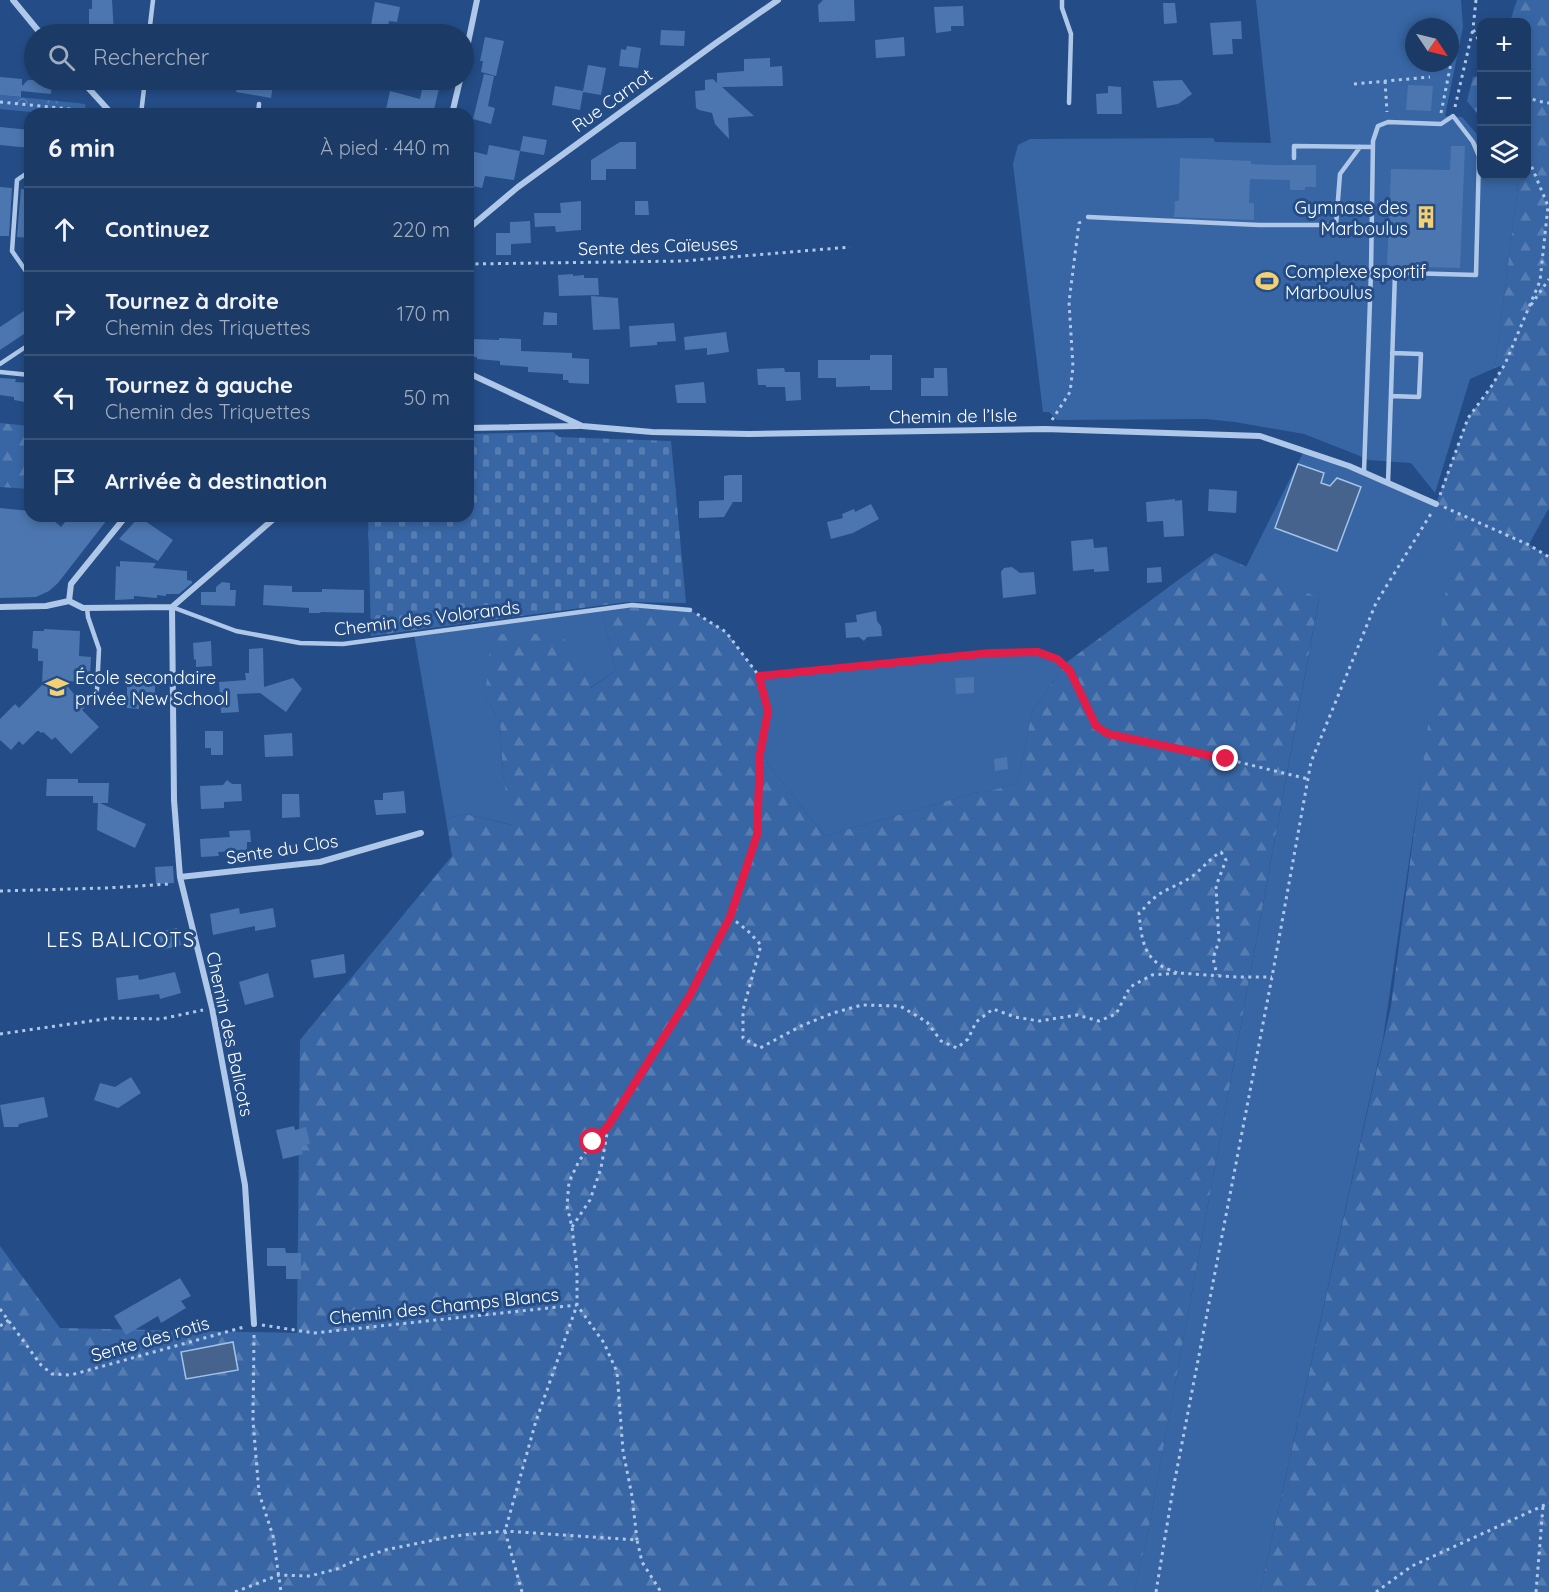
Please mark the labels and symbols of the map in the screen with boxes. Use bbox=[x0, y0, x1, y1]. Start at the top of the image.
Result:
north arrow bbox=[1405, 18, 1459, 72]
street label: Rue Carnot bbox=[567, 63, 657, 137]
place label: Gymnase des Marboulus bbox=[1294, 196, 1408, 240]
building icon: Gymnase des Marboulus bbox=[1413, 204, 1439, 230]
street label: Sente des Caïeuses bbox=[578, 232, 738, 260]
place label: Complexe sportif Marboulus bbox=[1285, 260, 1427, 304]
sports icon: Complexe sportif Marboulus bbox=[1254, 268, 1280, 294]
street label: Chemin de l’Isle bbox=[889, 403, 1017, 429]
street label: Chemin des Volorands bbox=[333, 595, 521, 641]
place label: École secondaire privée New School bbox=[75, 666, 229, 710]
school or university icon: École secondaire privée New School bbox=[44, 674, 70, 700]
route end bbox=[1212, 745, 1238, 771]
street label: Sente du Clos bbox=[224, 829, 340, 869]
district label: LES BALICOTS bbox=[46, 927, 196, 952]
street label: Chemin des Balicots bbox=[201, 949, 259, 1119]
route start bbox=[579, 1128, 605, 1154]
street label: Chemin des Champs Blancs bbox=[328, 1283, 560, 1329]
street label: Sente des rotis bbox=[88, 1311, 212, 1367]

